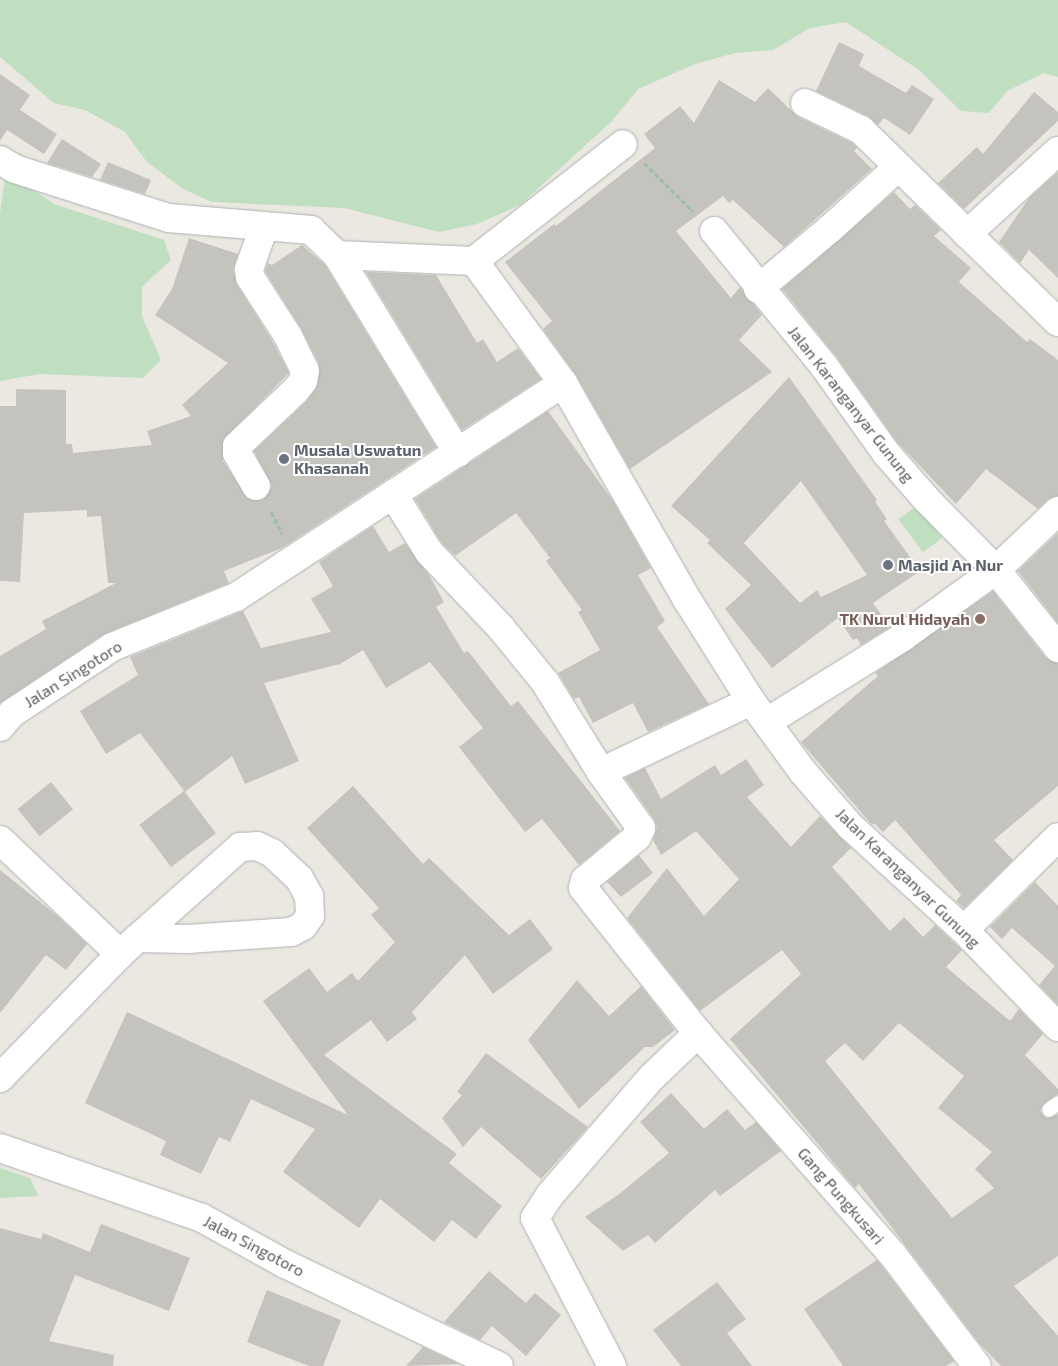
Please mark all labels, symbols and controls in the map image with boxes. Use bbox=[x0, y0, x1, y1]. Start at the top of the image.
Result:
street label: Jalan Karanganyar Gunung bbox=[784, 322, 918, 486]
place label: Musala Uswatun Khasanah bbox=[294, 440, 421, 478]
marker: Musala Uswatun Khasanah bbox=[278, 453, 290, 465]
place label: Masjid An Nur bbox=[898, 555, 1004, 575]
marker: Masjid An Nur bbox=[882, 559, 894, 571]
place label: TK Nurul Hidayah bbox=[839, 609, 970, 629]
marker: TK Nurul Hidayah bbox=[974, 613, 986, 625]
street label: Jalan Singotoro bbox=[21, 636, 125, 712]
street label: Jalan Karanganyar Gunung bbox=[832, 804, 984, 952]
street label: Gang Pungkusari bbox=[794, 1144, 888, 1248]
street label: Jalan Singotoro bbox=[200, 1211, 308, 1281]

